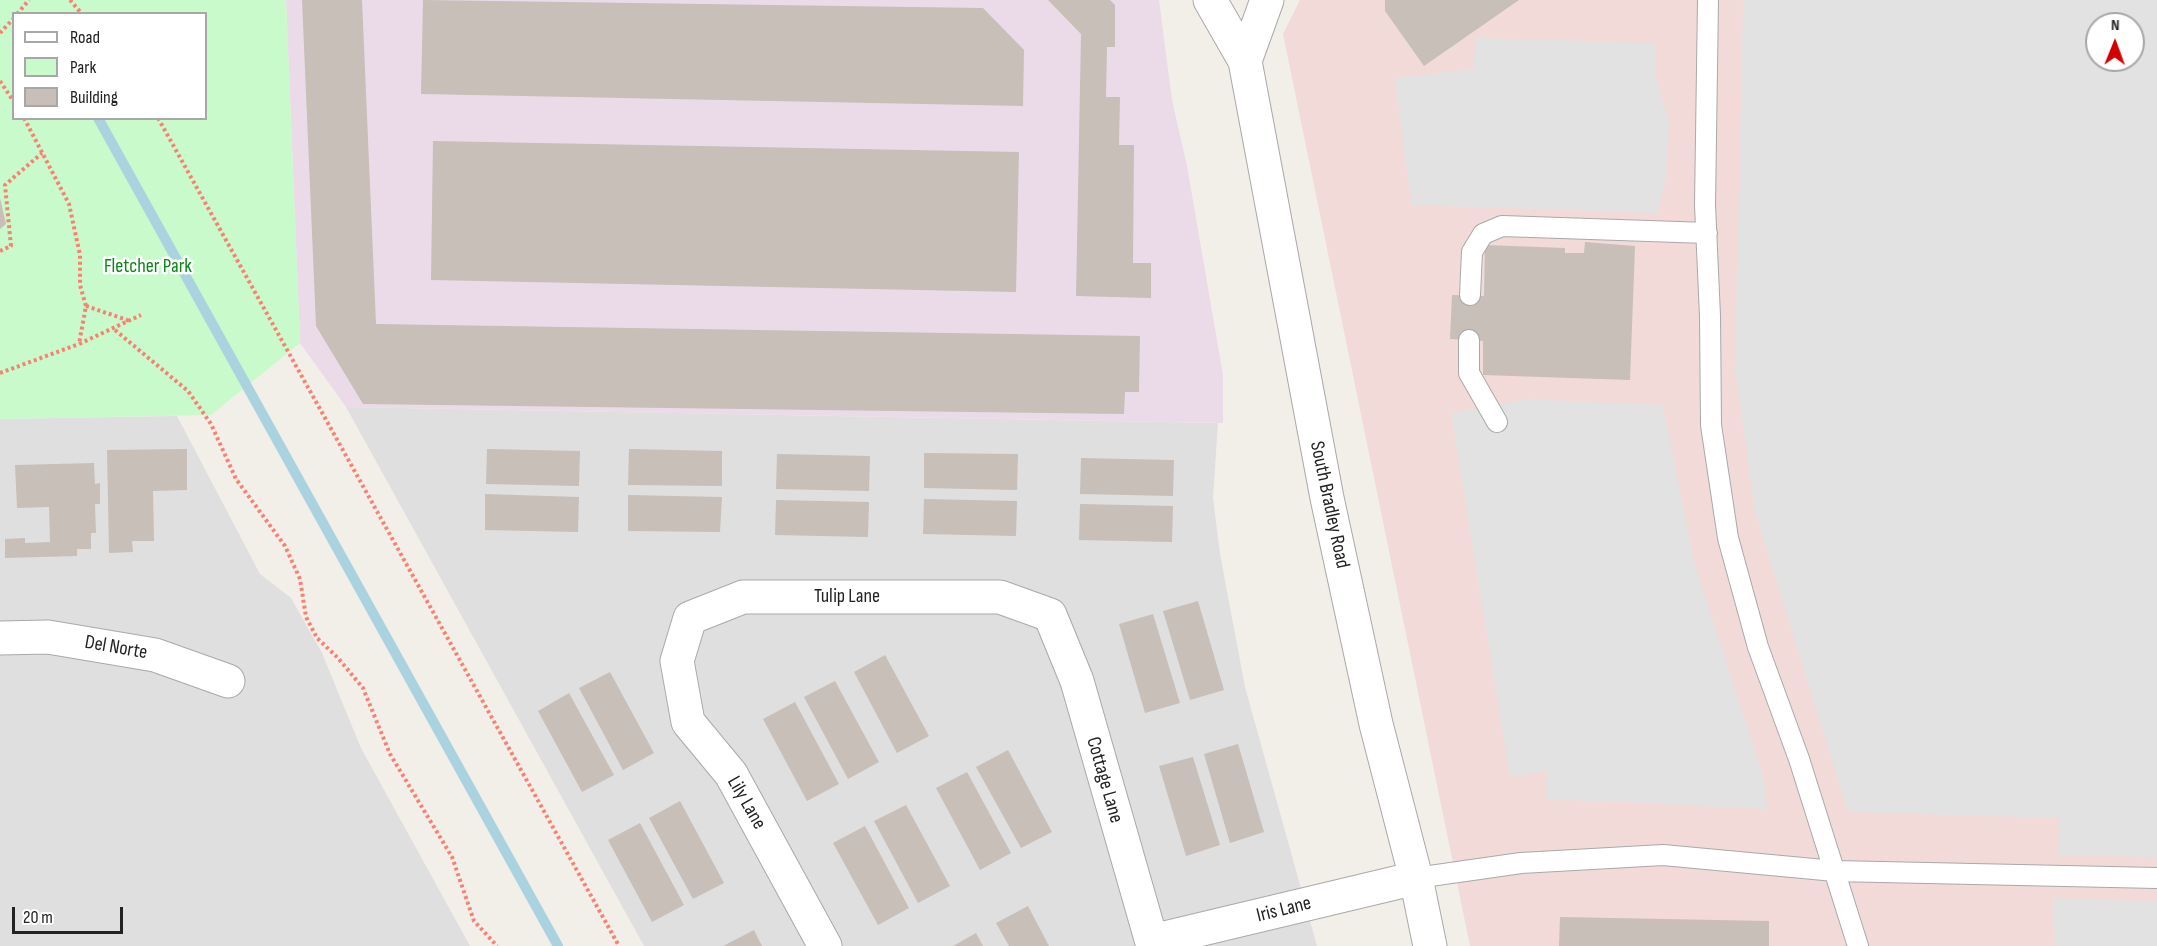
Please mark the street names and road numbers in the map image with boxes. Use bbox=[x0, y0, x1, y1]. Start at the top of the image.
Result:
street label: South Bradley Road bbox=[1304, 439, 1354, 571]
street label: Tulip Lane bbox=[814, 585, 880, 609]
street label: Del Norte bbox=[83, 631, 149, 665]
street label: Cottage Lane bbox=[1080, 734, 1128, 826]
street label: Lily Lane bbox=[721, 772, 771, 834]
street label: Iris Lane bbox=[1254, 892, 1314, 928]

